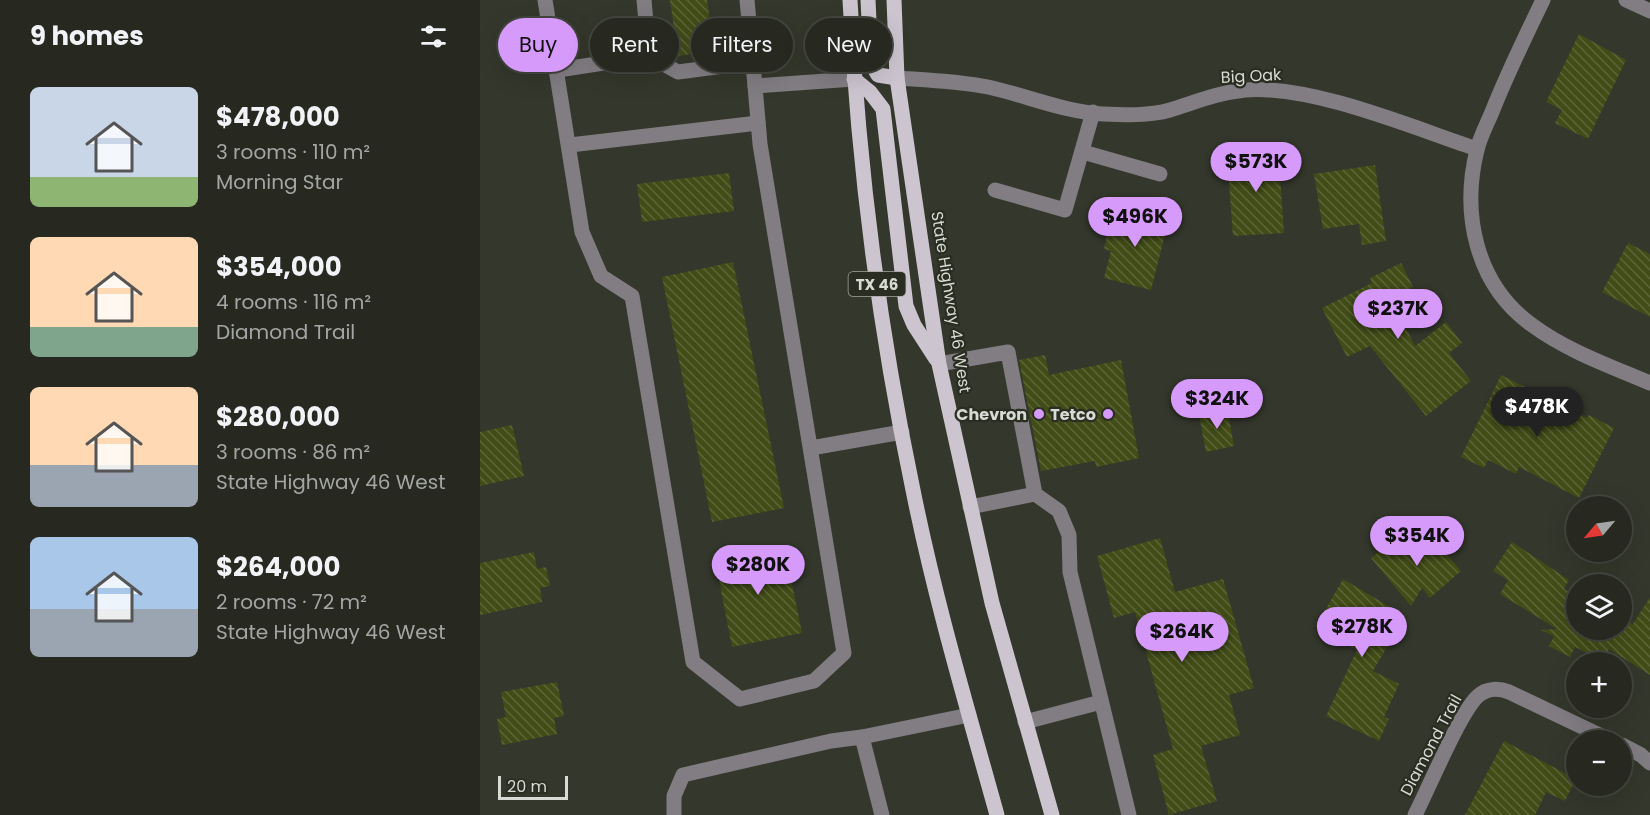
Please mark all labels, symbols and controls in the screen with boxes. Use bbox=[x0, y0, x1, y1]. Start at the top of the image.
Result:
text: 9 homes bbox=[30, 18, 144, 54]
chip: Buy bbox=[498, 18, 578, 72]
chip: Rent bbox=[590, 18, 679, 72]
chip: Filters bbox=[691, 18, 793, 72]
chip: New bbox=[805, 18, 892, 72]
icon: filters bbox=[417, 20, 450, 53]
street label: Big Oak bbox=[1220, 63, 1283, 89]
text: $478,000 bbox=[216, 99, 340, 135]
icon: home bbox=[78, 111, 150, 183]
text: 3 rooms · 110 m² bbox=[216, 138, 370, 166]
pin: $573K bbox=[1214, 142, 1298, 193]
text: $573K bbox=[1225, 147, 1287, 175]
text: Morning Star bbox=[216, 168, 343, 196]
pin: $496K bbox=[1093, 197, 1177, 248]
text: $496K bbox=[1102, 202, 1168, 230]
street label: State Highway 46 West bbox=[925, 210, 977, 395]
text: $354,000 bbox=[216, 249, 342, 285]
icon: home bbox=[78, 261, 150, 333]
road number: TX 46 bbox=[848, 272, 906, 296]
text: 4 rooms · 116 m² bbox=[216, 288, 371, 316]
pin: $237K bbox=[1356, 289, 1440, 340]
text: $237K bbox=[1367, 294, 1429, 322]
text: Diamond Trail bbox=[216, 318, 355, 346]
pin: $324K bbox=[1175, 379, 1259, 430]
text: $324K bbox=[1185, 384, 1249, 412]
pin: $478K bbox=[1495, 387, 1579, 438]
text: $478K bbox=[1505, 392, 1569, 420]
text: $280,000 bbox=[216, 399, 340, 435]
place label: Chevron bbox=[956, 403, 1027, 426]
place label: Tetco bbox=[1050, 403, 1096, 426]
marker: Chevron bbox=[1032, 407, 1046, 421]
marker: Tetco bbox=[1101, 407, 1115, 421]
icon: home bbox=[78, 411, 150, 483]
text: 3 rooms · 86 m² bbox=[216, 438, 370, 466]
text: State Highway 46 West bbox=[216, 468, 445, 496]
north arrow bbox=[1566, 496, 1632, 562]
map controls bbox=[1566, 496, 1632, 796]
pin: $354K bbox=[1375, 516, 1459, 567]
text: $354K bbox=[1384, 521, 1450, 549]
pin: $280K bbox=[716, 545, 800, 596]
text: $264,000 bbox=[216, 549, 340, 585]
text: $280K bbox=[726, 550, 790, 578]
icon: home bbox=[78, 561, 150, 633]
button: layers bbox=[1566, 574, 1632, 640]
text: 2 rooms · 72 m² bbox=[216, 588, 367, 616]
pin: $278K bbox=[1320, 607, 1404, 658]
pin: $264K bbox=[1140, 612, 1224, 663]
text: $278K bbox=[1331, 612, 1393, 640]
text: $264K bbox=[1150, 617, 1214, 645]
text: State Highway 46 West bbox=[216, 618, 445, 646]
button: + bbox=[1566, 652, 1632, 718]
street label: Diamond Trail bbox=[1395, 690, 1467, 800]
button: − bbox=[1566, 730, 1632, 796]
scale bar bbox=[498, 773, 568, 800]
text: 20 m bbox=[507, 775, 547, 798]

